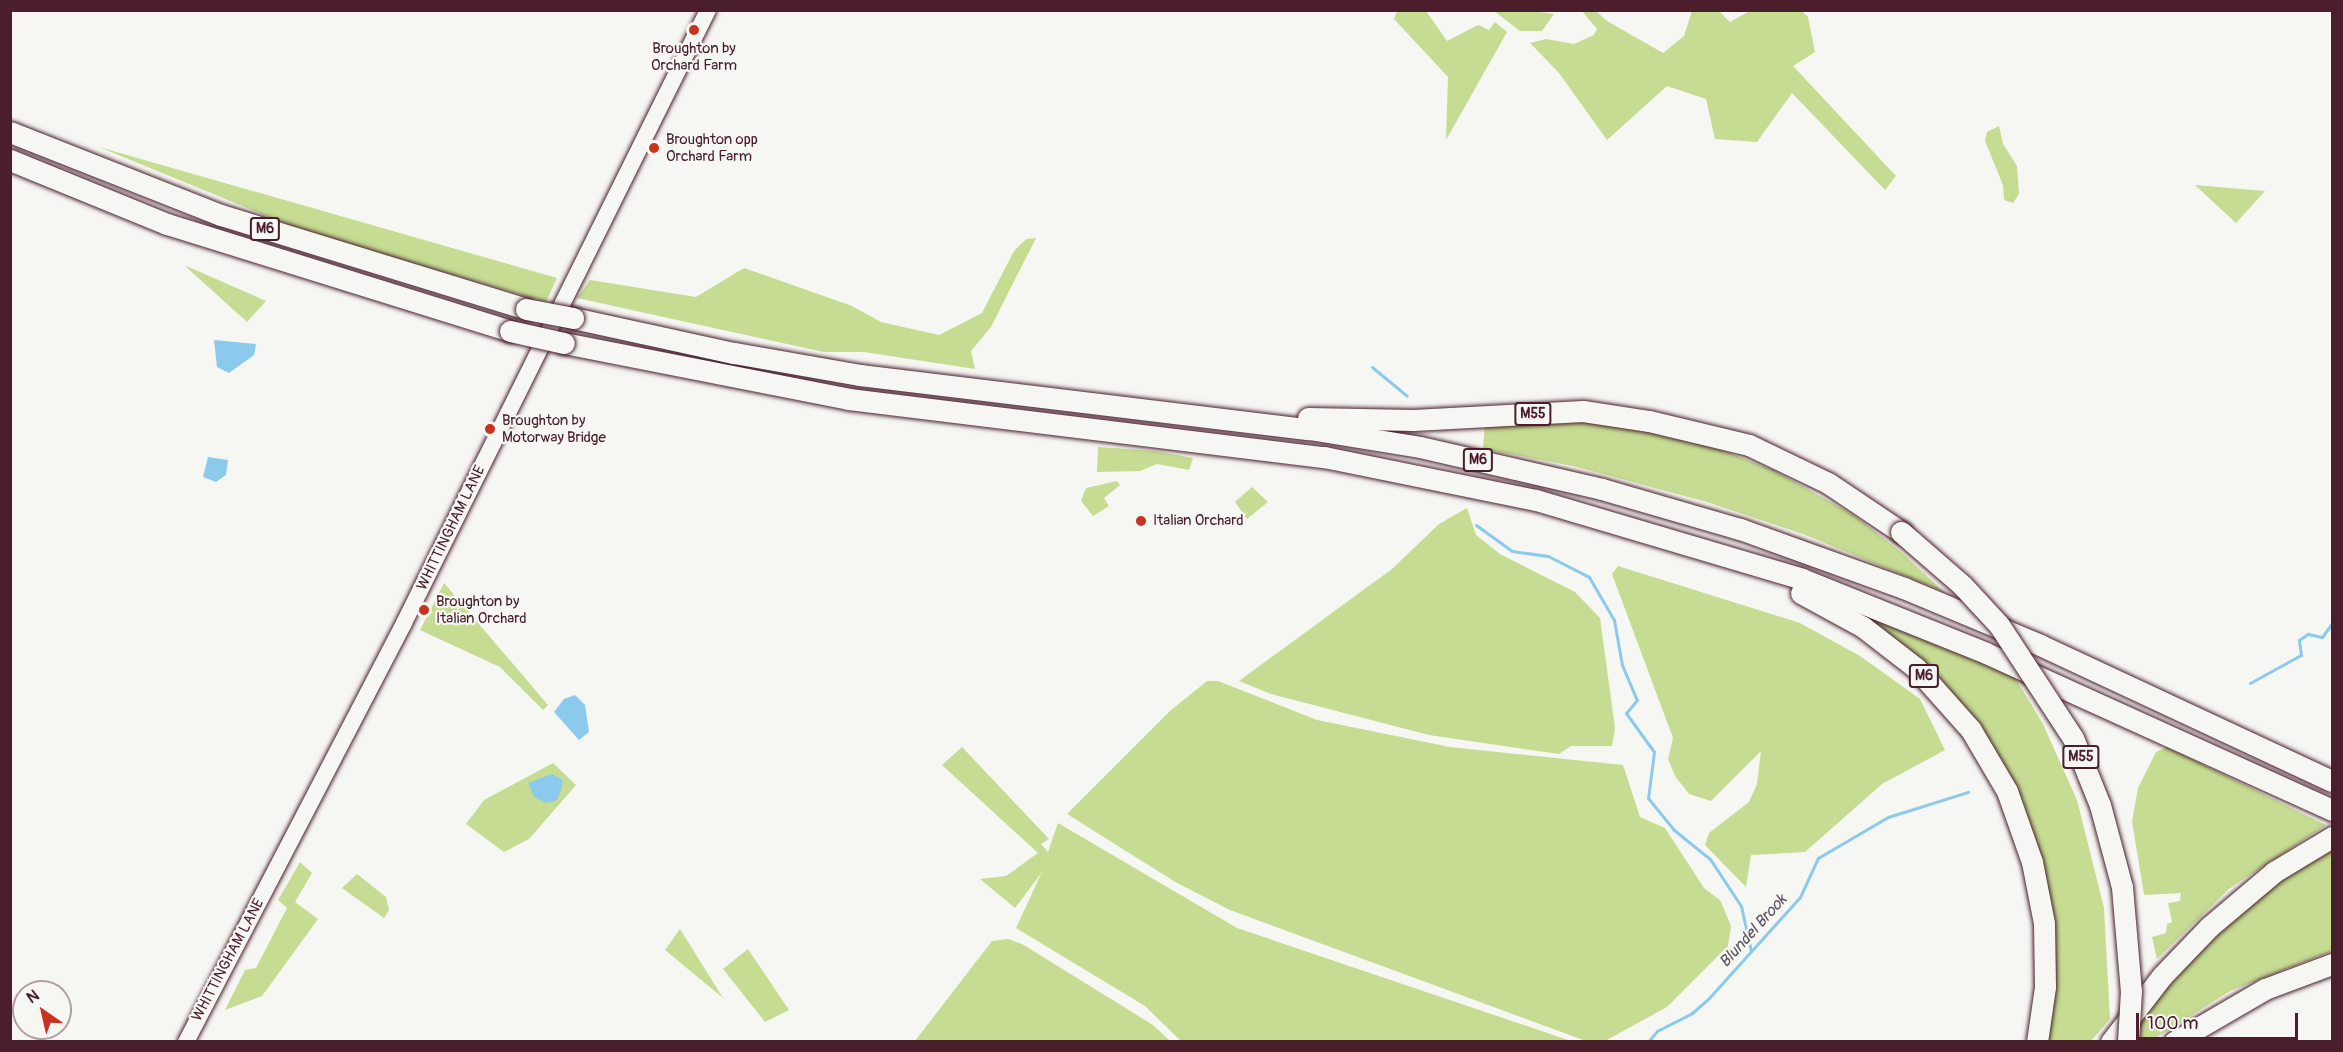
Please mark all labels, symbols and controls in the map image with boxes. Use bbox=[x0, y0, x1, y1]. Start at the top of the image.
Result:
marker: Broughton by Orchard Farm bbox=[687, 23, 701, 37]
place label: Broughton by Orchard Farm bbox=[651, 39, 737, 74]
place label: Broughton opp Orchard Farm bbox=[666, 130, 758, 165]
marker: Broughton opp Orchard Farm bbox=[647, 141, 661, 155]
road number: M6 bbox=[248, 218, 282, 240]
road number: M55 bbox=[1514, 403, 1552, 425]
place label: Broughton by Motorway Bridge bbox=[502, 411, 606, 446]
marker: Broughton by Motorway Bridge bbox=[483, 422, 497, 436]
road number: M6 bbox=[1462, 449, 1494, 471]
street label: WHITTINGHAM LANE bbox=[413, 463, 489, 593]
place label: Italian Orchard bbox=[1153, 512, 1244, 530]
marker: Italian Orchard bbox=[1134, 514, 1148, 528]
place label: Broughton by Italian Orchard bbox=[436, 592, 527, 627]
marker: Broughton by Italian Orchard bbox=[417, 603, 431, 617]
road number: M6 bbox=[1908, 665, 1940, 687]
road number: M55 bbox=[2062, 746, 2100, 768]
water label: Blundel Brook bbox=[1715, 891, 1791, 971]
street label: WHITTINGHAM LANE bbox=[188, 895, 268, 1025]
north arrow bbox=[12, 980, 72, 1040]
text: N bbox=[23, 985, 43, 1008]
scale bar bbox=[2139, 1001, 2301, 1039]
text: 100 m bbox=[2147, 1012, 2199, 1035]

